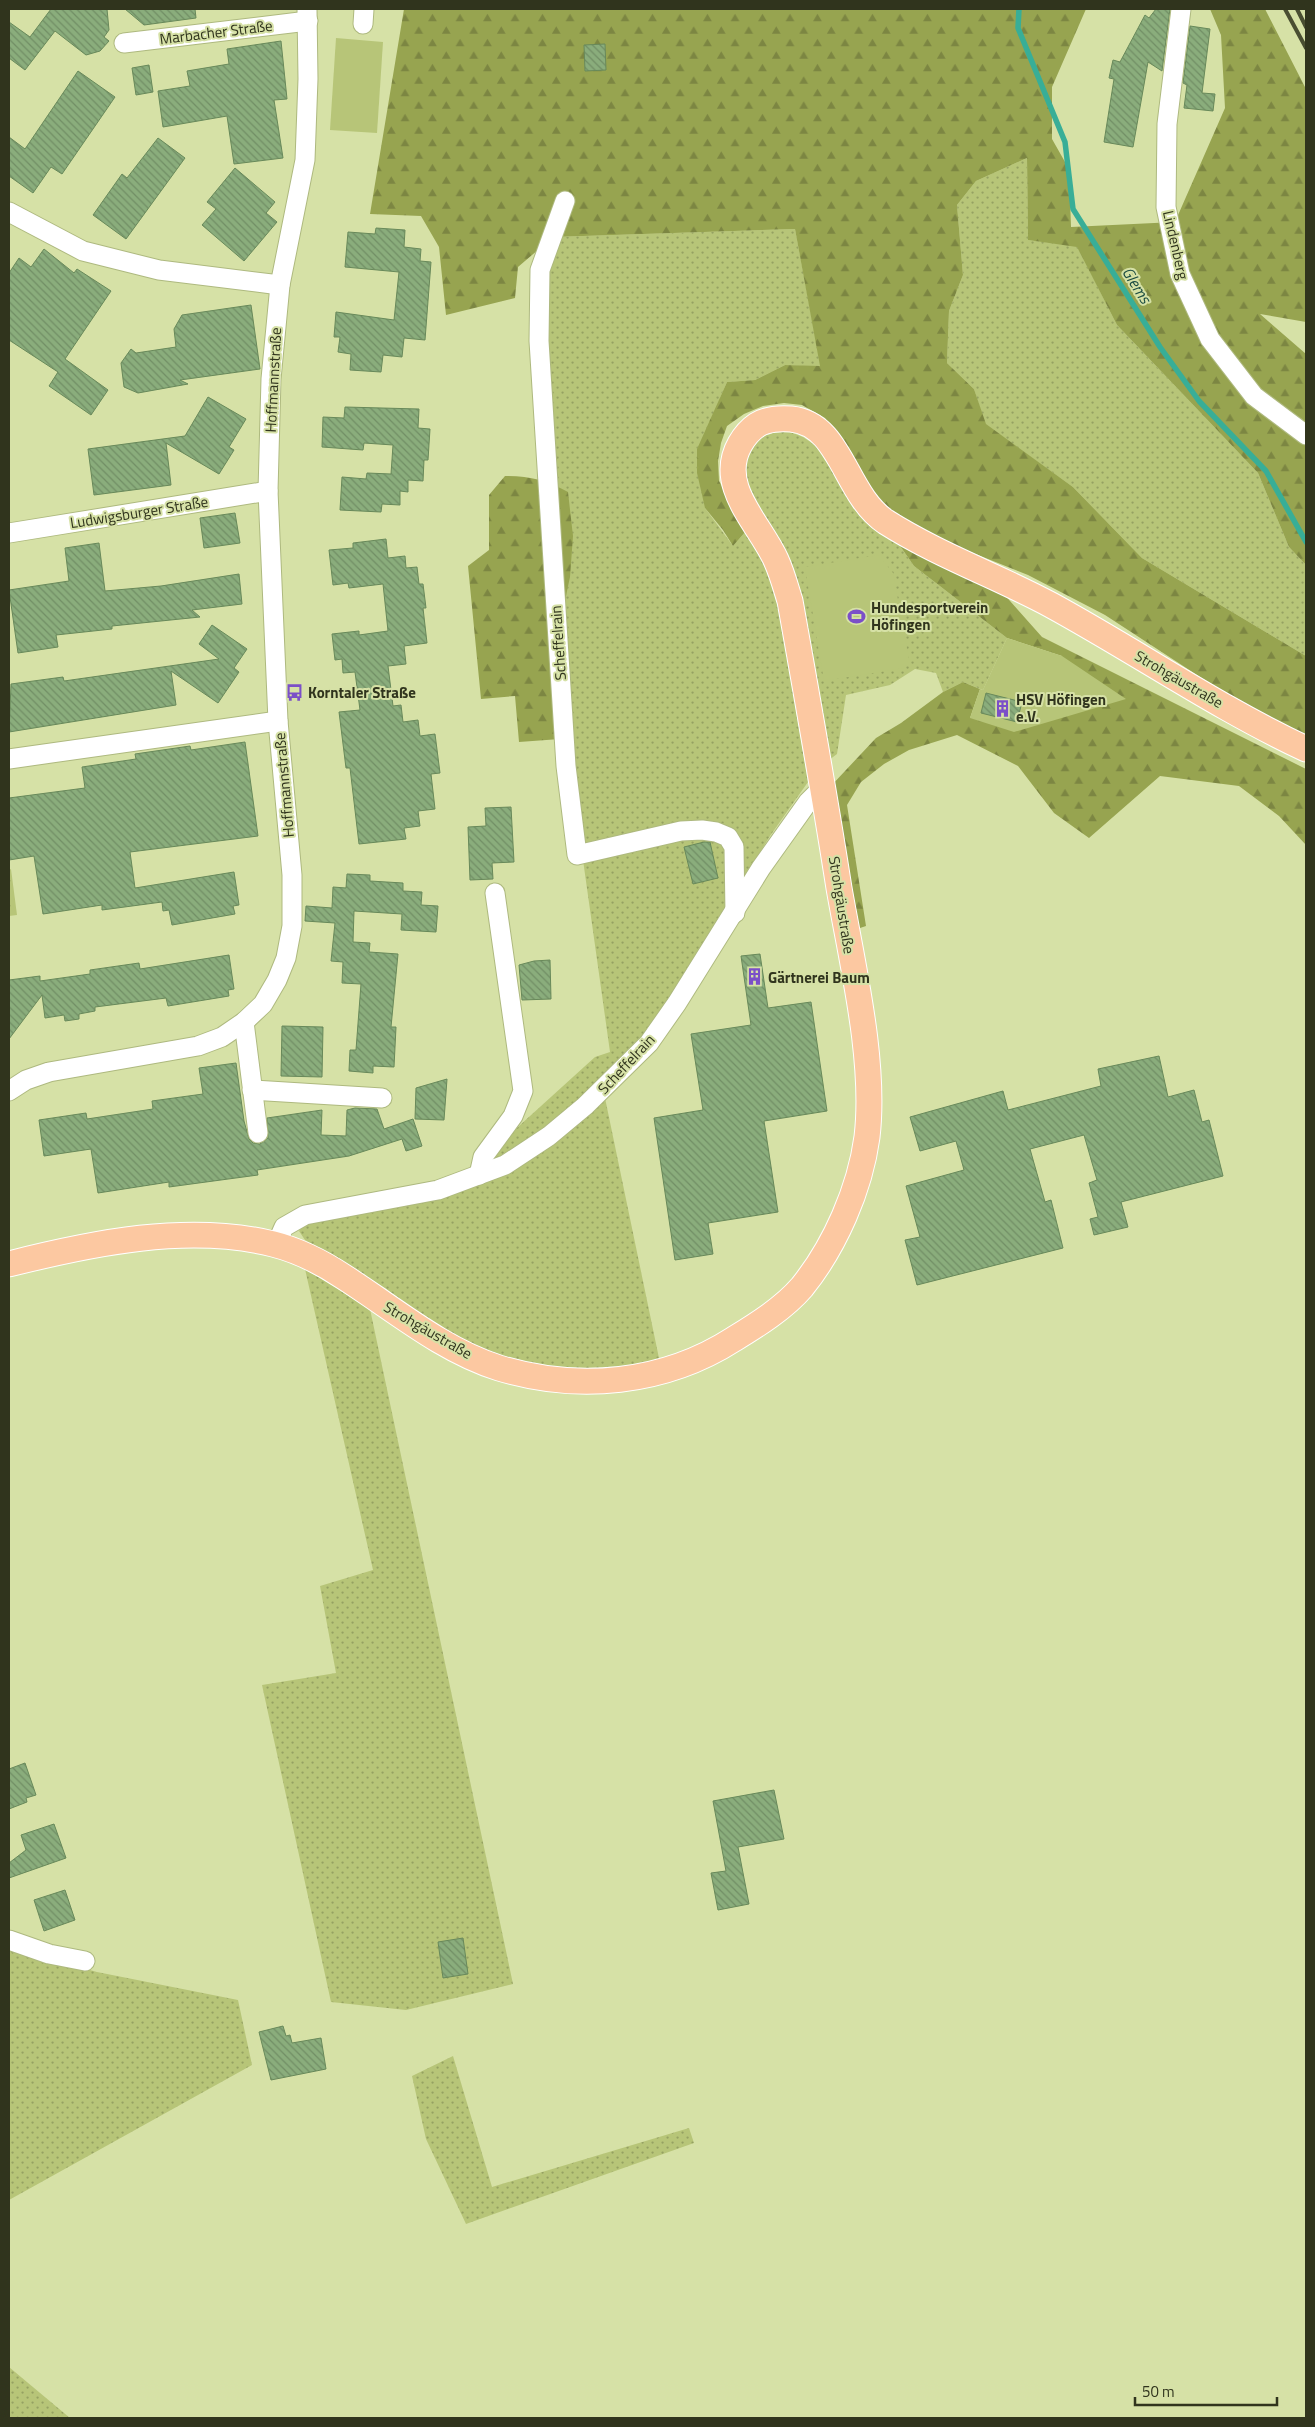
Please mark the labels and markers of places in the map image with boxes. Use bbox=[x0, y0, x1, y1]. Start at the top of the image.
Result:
place label: Hundesportverein Höfingen bbox=[871, 596, 988, 636]
sports icon: Hundesportverein Höfingen bbox=[847, 606, 867, 626]
place label: Korntaler Straße bbox=[308, 681, 416, 704]
bus stop icon: Korntaler Straße bbox=[284, 682, 304, 702]
place label: HSV Höfingen e.V. bbox=[1016, 688, 1106, 728]
building icon: HSV Höfingen e.V. bbox=[992, 698, 1012, 718]
place label: Gärtnerei Baum bbox=[768, 966, 870, 989]
building icon: Gärtnerei Baum bbox=[744, 967, 764, 987]

